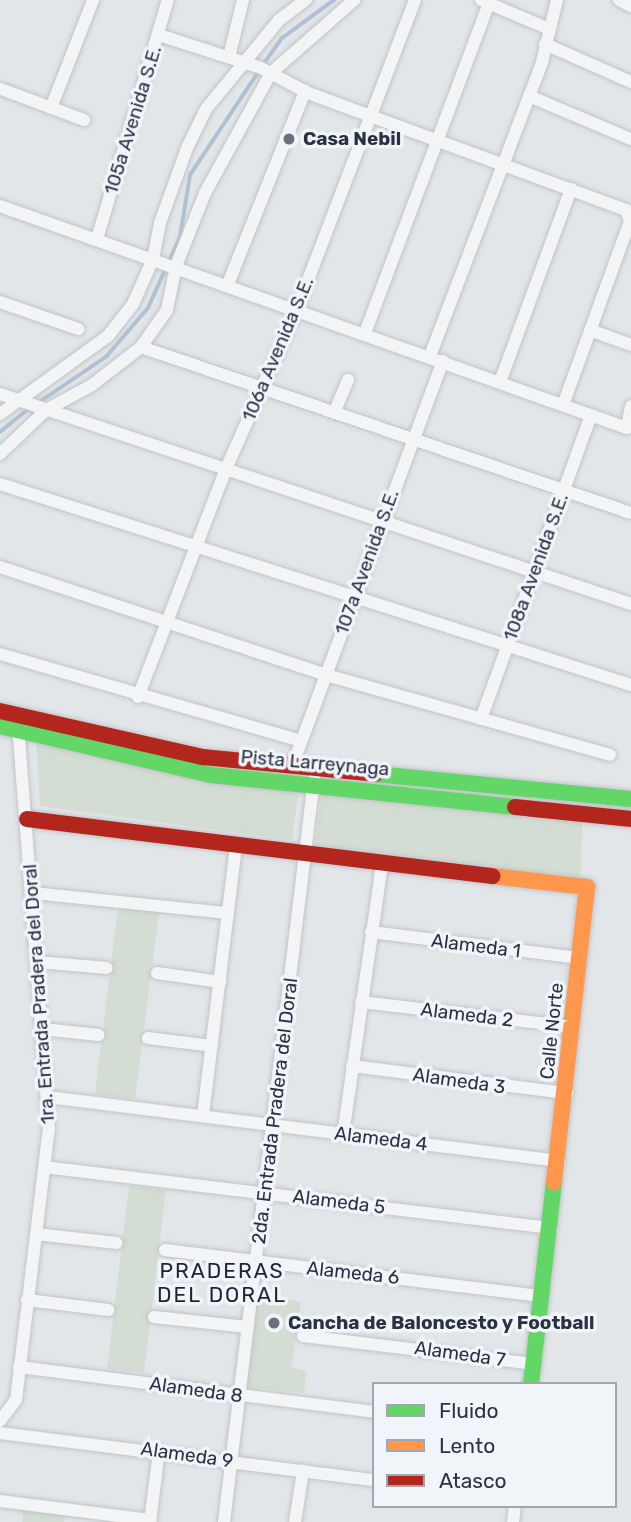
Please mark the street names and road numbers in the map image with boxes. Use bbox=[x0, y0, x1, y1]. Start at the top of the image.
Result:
street label: 105a Avenida S.E. bbox=[99, 43, 167, 197]
street label: 106a Avenida S.E. bbox=[237, 273, 319, 425]
street label: 107a Avenida S.E. bbox=[330, 486, 404, 638]
street label: 108a Avenida S.E. bbox=[499, 490, 573, 644]
street label: Pista Larreynaga bbox=[240, 745, 390, 781]
street label: 1ra. Entrada Pradera del Doral bbox=[19, 863, 59, 1125]
street label: Alameda 1 bbox=[430, 929, 522, 963]
street label: 2da. Entrada Pradera del Doral bbox=[247, 977, 303, 1245]
street label: Calle Norte bbox=[536, 982, 568, 1080]
street label: Alameda 2 bbox=[419, 998, 515, 1032]
street label: Alameda 3 bbox=[411, 1063, 507, 1099]
street label: Alameda 4 bbox=[333, 1122, 429, 1156]
street label: Alameda 5 bbox=[291, 1185, 387, 1219]
street label: Alameda 6 bbox=[305, 1257, 401, 1289]
street label: Alameda 7 bbox=[413, 1336, 507, 1372]
street label: Alameda 8 bbox=[148, 1372, 244, 1408]
street label: Alameda 9 bbox=[139, 1437, 235, 1473]

